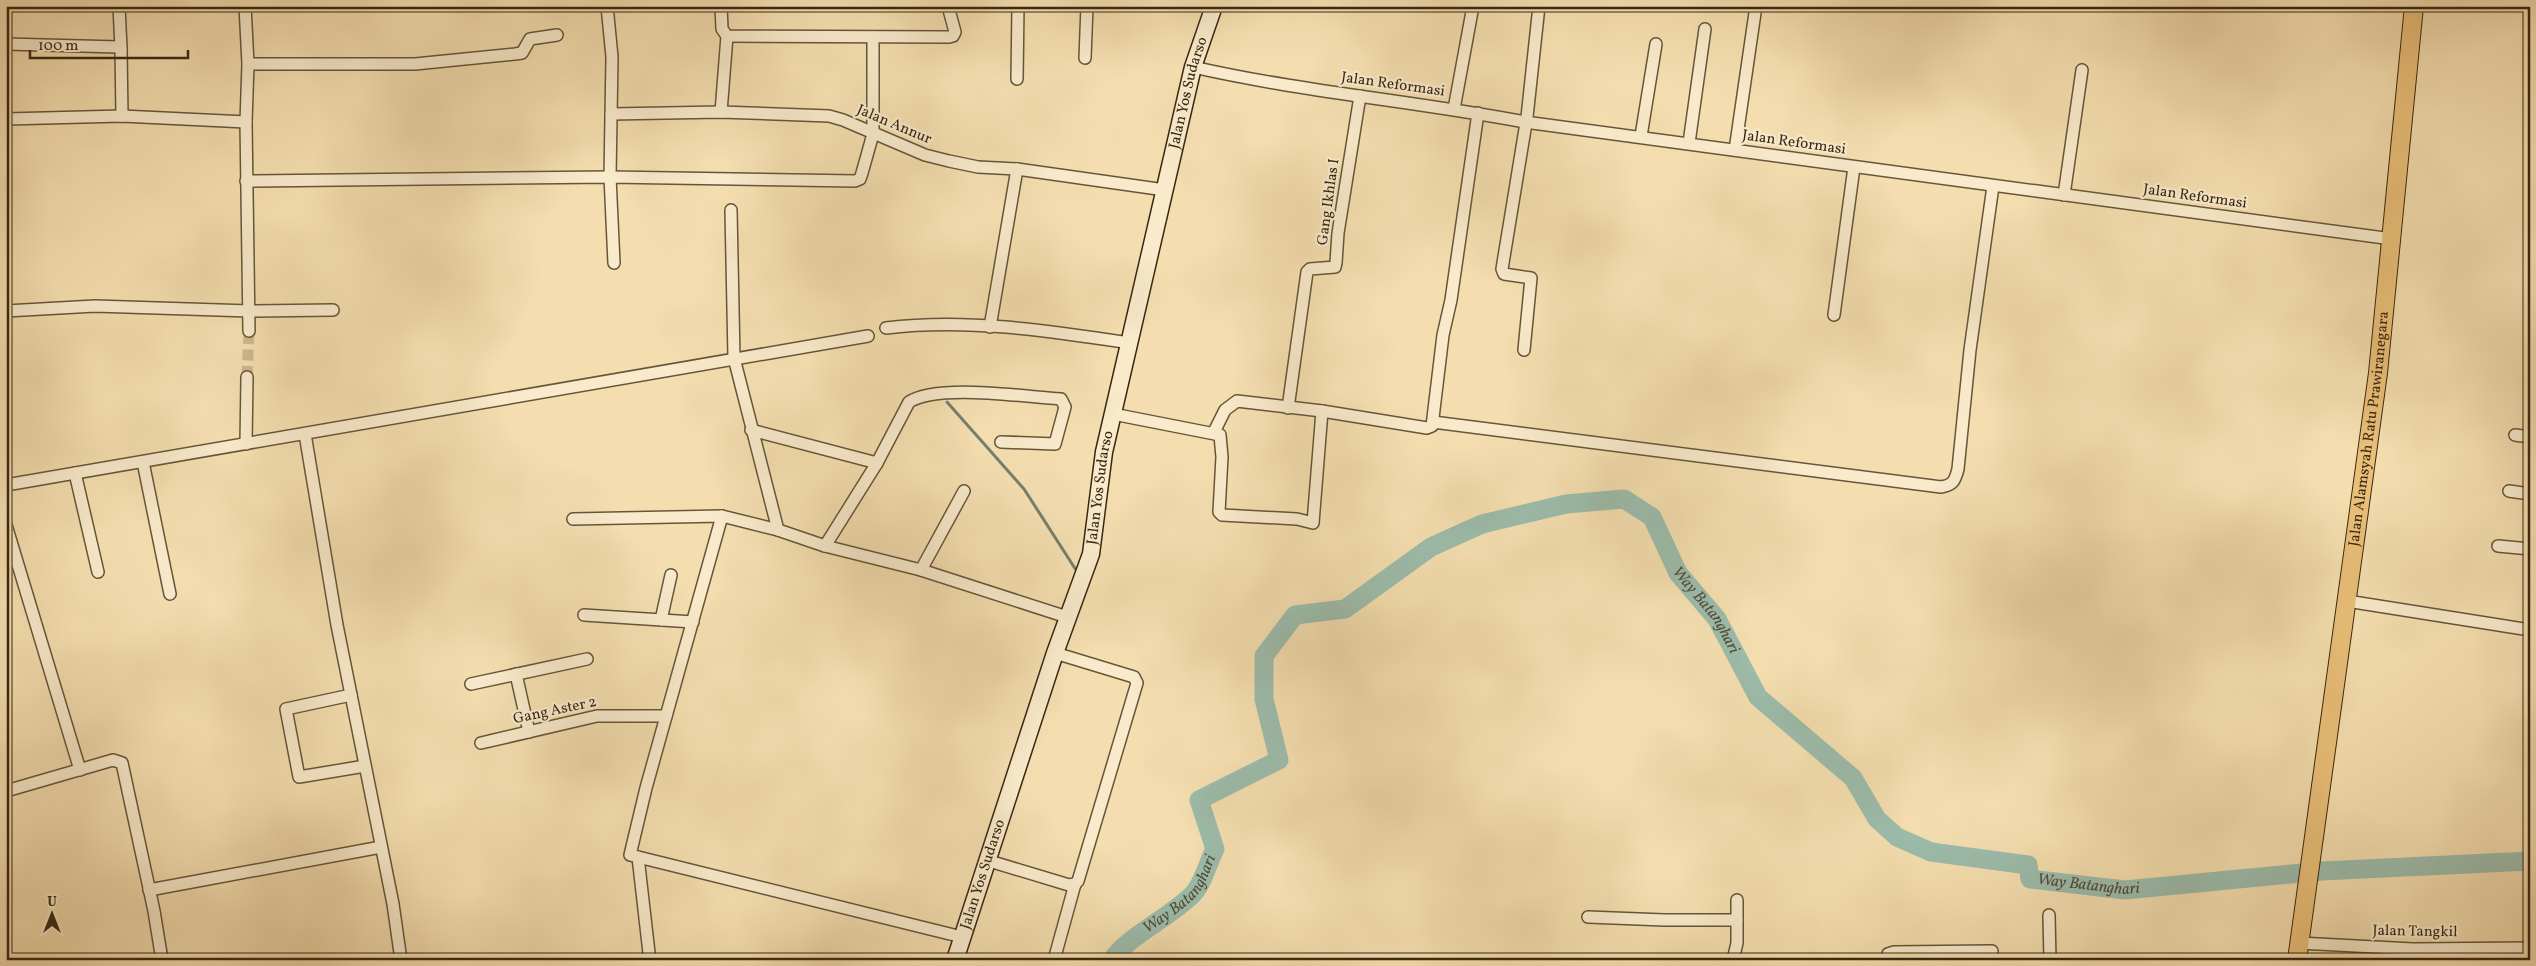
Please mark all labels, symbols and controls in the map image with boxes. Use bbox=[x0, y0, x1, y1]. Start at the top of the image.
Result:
scale bar bbox=[30, 28, 188, 60]
street label: Jalan Yos Sudarso bbox=[1164, 34, 1213, 151]
text: 100 m bbox=[38, 36, 78, 57]
street label: Jalan Reformasi bbox=[1340, 67, 1446, 103]
street label: Jalan Annur bbox=[853, 100, 935, 150]
street label: Jalan Reformasi bbox=[1741, 125, 1847, 161]
street label: Gang Ikhlas I bbox=[1313, 157, 1345, 247]
street label: Jalan Reformasi bbox=[2142, 179, 2248, 215]
street label: Jalan Alamsyah Ratu Prawiranegara bbox=[2344, 310, 2395, 548]
street label: Jalan Yos Sudarso bbox=[1082, 429, 1119, 546]
water label: Way Batanghari bbox=[1666, 562, 1745, 658]
street label: Gang Aster 2 bbox=[511, 692, 599, 730]
street label: Jalan Yos Sudarso bbox=[955, 817, 1011, 932]
water label: Way Batanghari bbox=[1139, 851, 1222, 939]
water label: Way Batanghari bbox=[2036, 869, 2142, 901]
north arrow bbox=[28, 888, 78, 938]
text: U bbox=[47, 893, 57, 912]
street label: Jalan Tangkil bbox=[2372, 921, 2458, 943]

